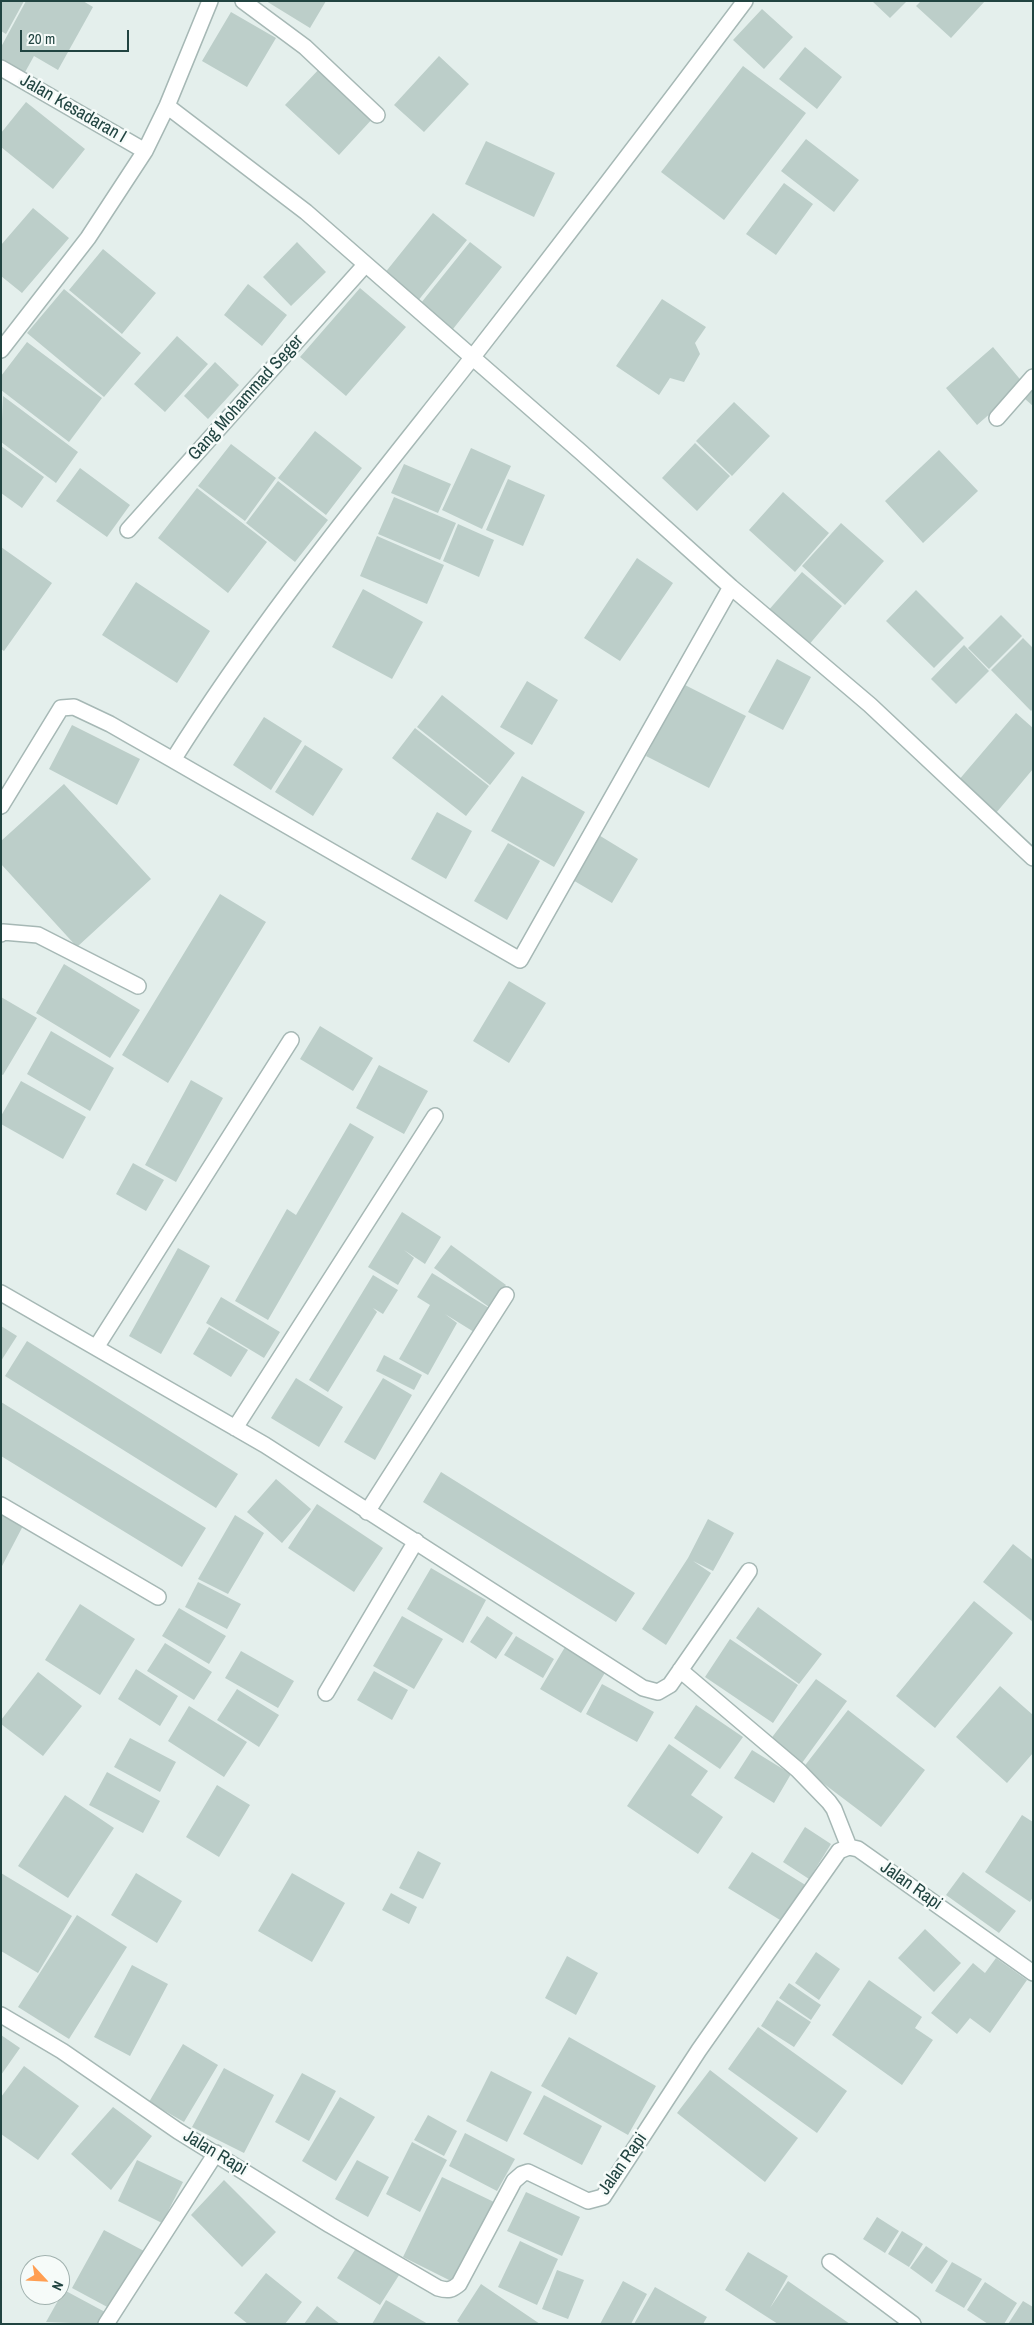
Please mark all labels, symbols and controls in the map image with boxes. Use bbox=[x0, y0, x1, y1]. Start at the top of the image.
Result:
scale bar bbox=[22, 20, 131, 52]
text: 20 m bbox=[28, 28, 55, 49]
street label: Jalan Kesadaran I bbox=[16, 70, 130, 148]
street label: Gang Mohammad Seger bbox=[184, 331, 308, 465]
street label: Jalan Rapi bbox=[876, 1857, 946, 1915]
street label: Jalan Rapi bbox=[179, 2126, 251, 2180]
street label: Jalan Rapi bbox=[594, 2129, 652, 2199]
north arrow bbox=[20, 2255, 70, 2305]
text: N bbox=[48, 2278, 68, 2293]

